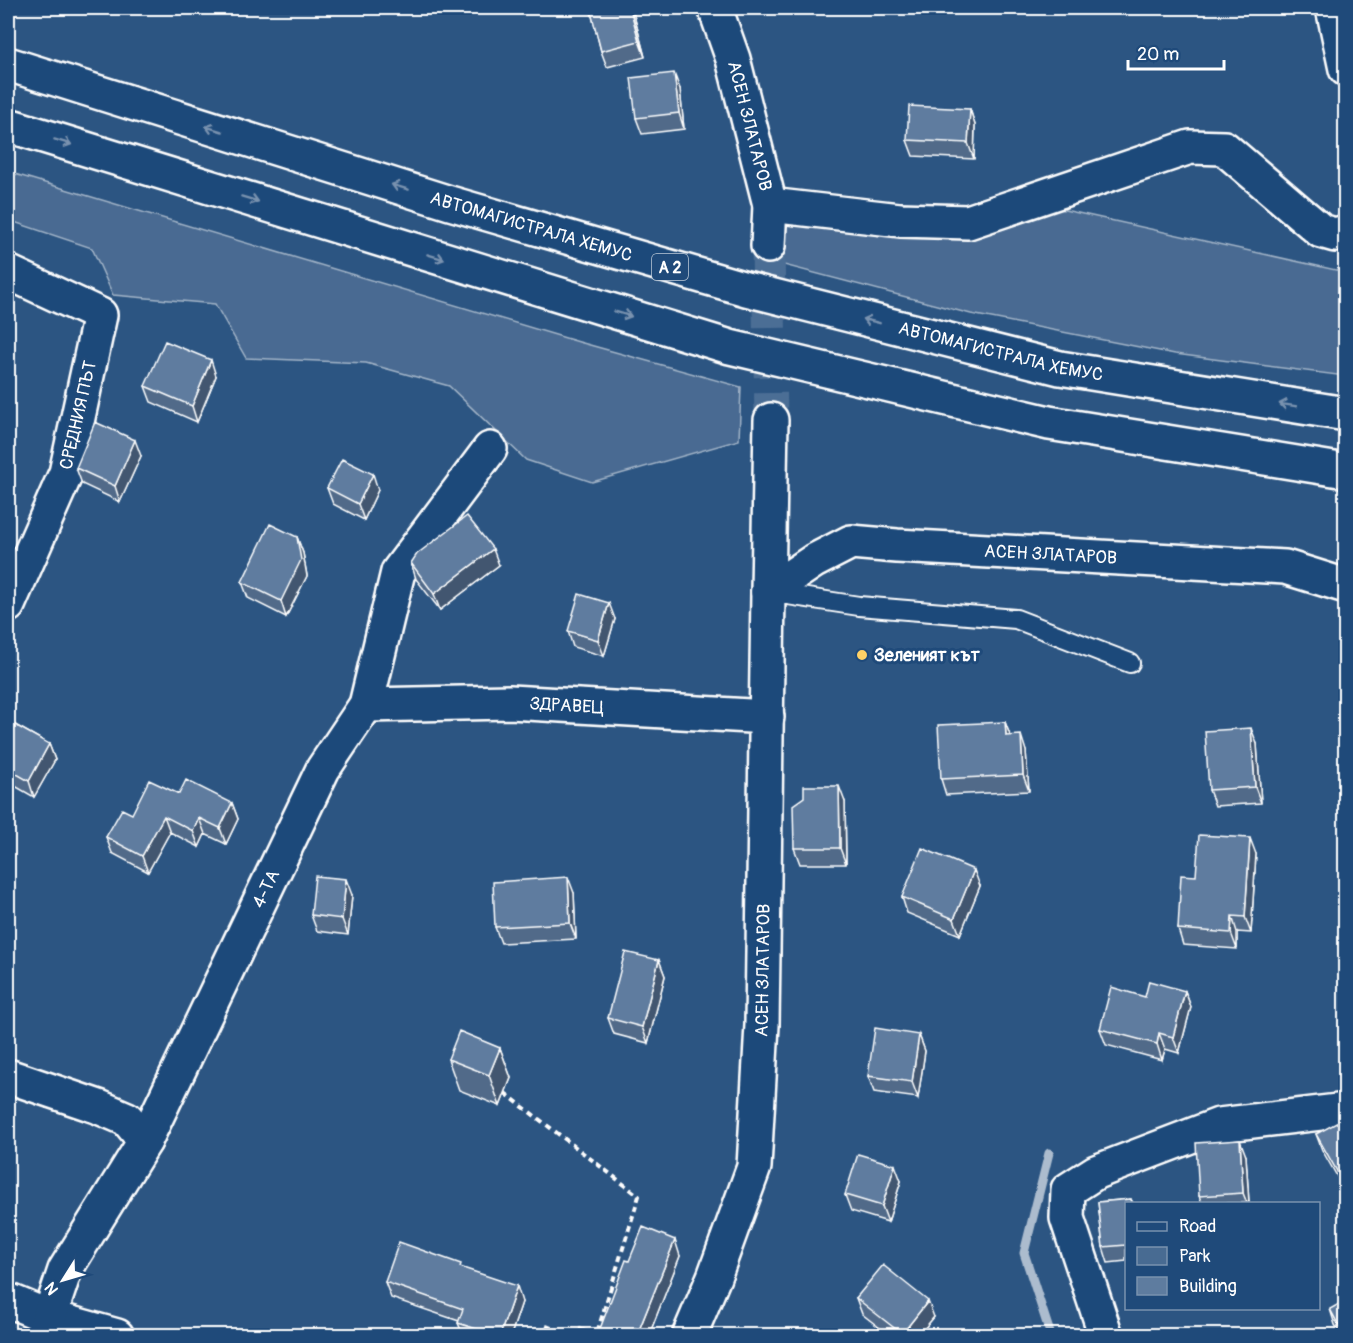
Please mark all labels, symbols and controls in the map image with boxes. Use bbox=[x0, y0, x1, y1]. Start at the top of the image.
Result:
scale bar bbox=[1128, 33, 1224, 71]
text: 20 m bbox=[1137, 43, 1179, 66]
street label: АСЕН ЗЛАТАРОВ bbox=[722, 59, 777, 193]
one-way arrow bbox=[205, 123, 224, 134]
one-way arrow bbox=[53, 137, 72, 148]
one-way arrow bbox=[391, 181, 410, 192]
street label: АВТОМАГИСТРАЛА ХЕМУС bbox=[427, 186, 635, 267]
one-way arrow bbox=[240, 194, 259, 205]
one-way arrow bbox=[426, 252, 445, 263]
road number: A 2 bbox=[652, 254, 688, 280]
one-way arrow bbox=[613, 309, 632, 320]
one-way arrow bbox=[861, 314, 880, 326]
street label: АВТОМАГИСТРАЛА ХЕМУС bbox=[896, 317, 1105, 387]
street label: СРЕДНИЯ ПЪТ bbox=[55, 358, 102, 472]
one-way arrow bbox=[1278, 399, 1298, 410]
street label: АСЕН ЗЛАТАРОВ bbox=[983, 540, 1118, 570]
place label: Зеленият кът bbox=[874, 644, 981, 667]
marker: Зеленият кът bbox=[855, 648, 869, 662]
street label: ЗДРАВЕЦ bbox=[529, 692, 605, 719]
street label: 4-ТА bbox=[247, 866, 285, 912]
street label: АСЕН ЗЛАТАРОВ bbox=[750, 904, 776, 1038]
legend bbox=[1125, 1202, 1320, 1310]
text: Road bbox=[1179, 1215, 1216, 1238]
text: Park bbox=[1179, 1245, 1211, 1268]
north arrow bbox=[33, 1250, 93, 1310]
text: Building bbox=[1179, 1275, 1237, 1298]
text: N bbox=[40, 1278, 63, 1299]

